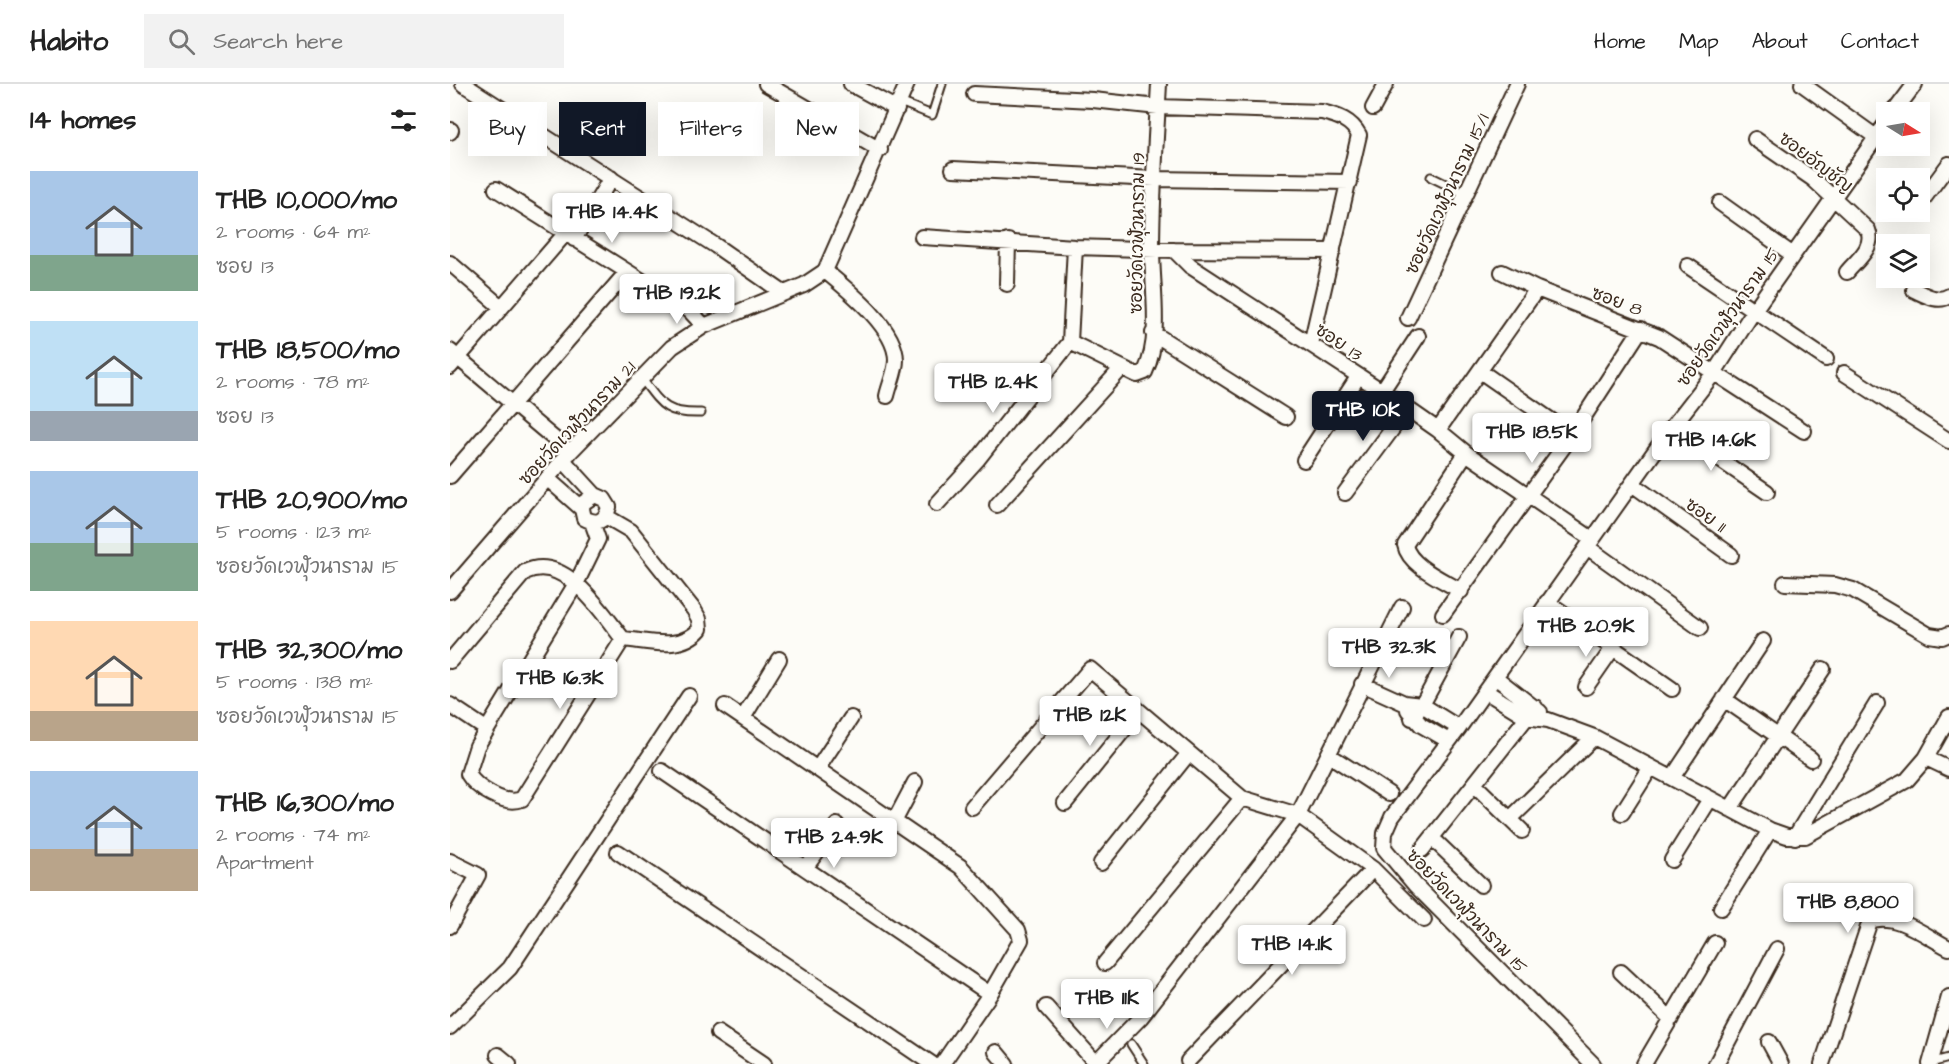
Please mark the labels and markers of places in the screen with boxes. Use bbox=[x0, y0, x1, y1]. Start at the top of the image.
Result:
pin: THB 14.4K bbox=[543, 193, 681, 244]
pin: THB 19.2K bbox=[608, 274, 746, 325]
pin: THB 12.4K bbox=[924, 363, 1062, 414]
pin: THB 10K bbox=[1308, 391, 1418, 442]
pin: THB 18.5K bbox=[1463, 413, 1601, 464]
pin: THB 14.6K bbox=[1642, 421, 1780, 472]
pin: THB 20.9K bbox=[1517, 607, 1655, 658]
pin: THB 32.3K bbox=[1320, 628, 1458, 679]
pin: THB 16.3K bbox=[491, 659, 629, 710]
pin: THB 12K bbox=[1035, 696, 1145, 747]
pin: THB 24.9K bbox=[765, 818, 903, 869]
pin: THB 8,800 bbox=[1779, 883, 1917, 934]
pin: THB 14.1K bbox=[1223, 925, 1361, 976]
pin: THB 11K bbox=[1052, 979, 1162, 1030]

